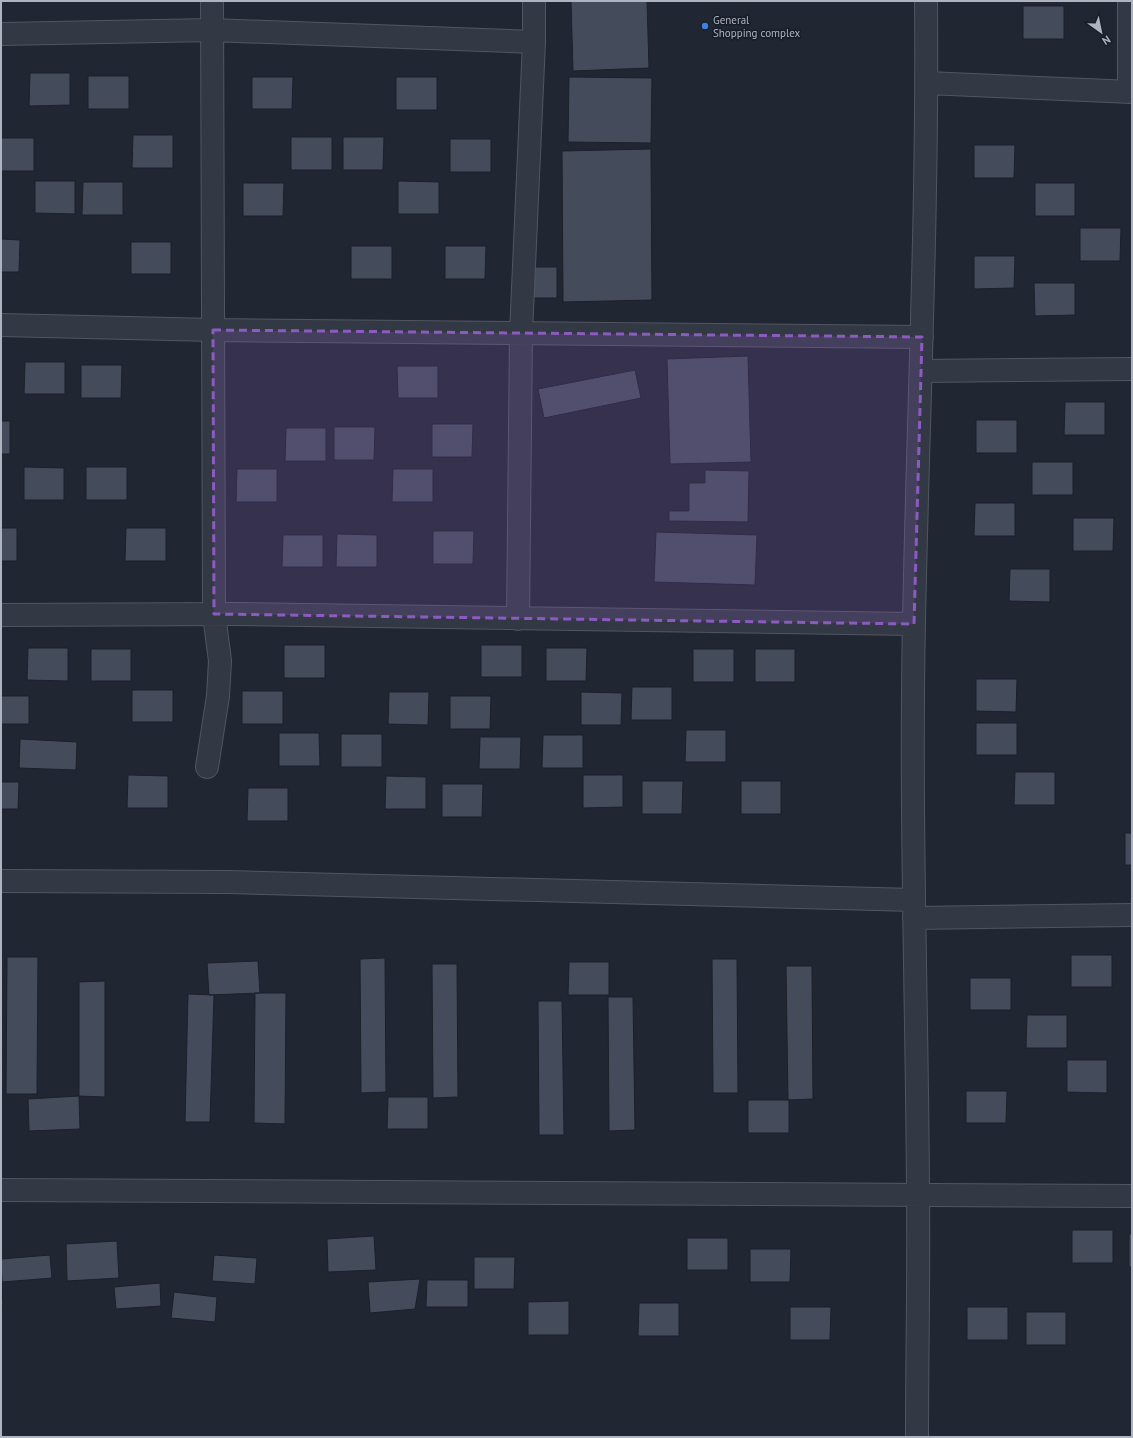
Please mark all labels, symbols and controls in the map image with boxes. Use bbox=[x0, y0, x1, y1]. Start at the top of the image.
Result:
north arrow bbox=[1081, 12, 1121, 52]
place label: General Shopping complex bbox=[713, 13, 800, 40]
marker: General Shopping complex bbox=[700, 21, 710, 31]
text: N bbox=[1100, 33, 1113, 48]

